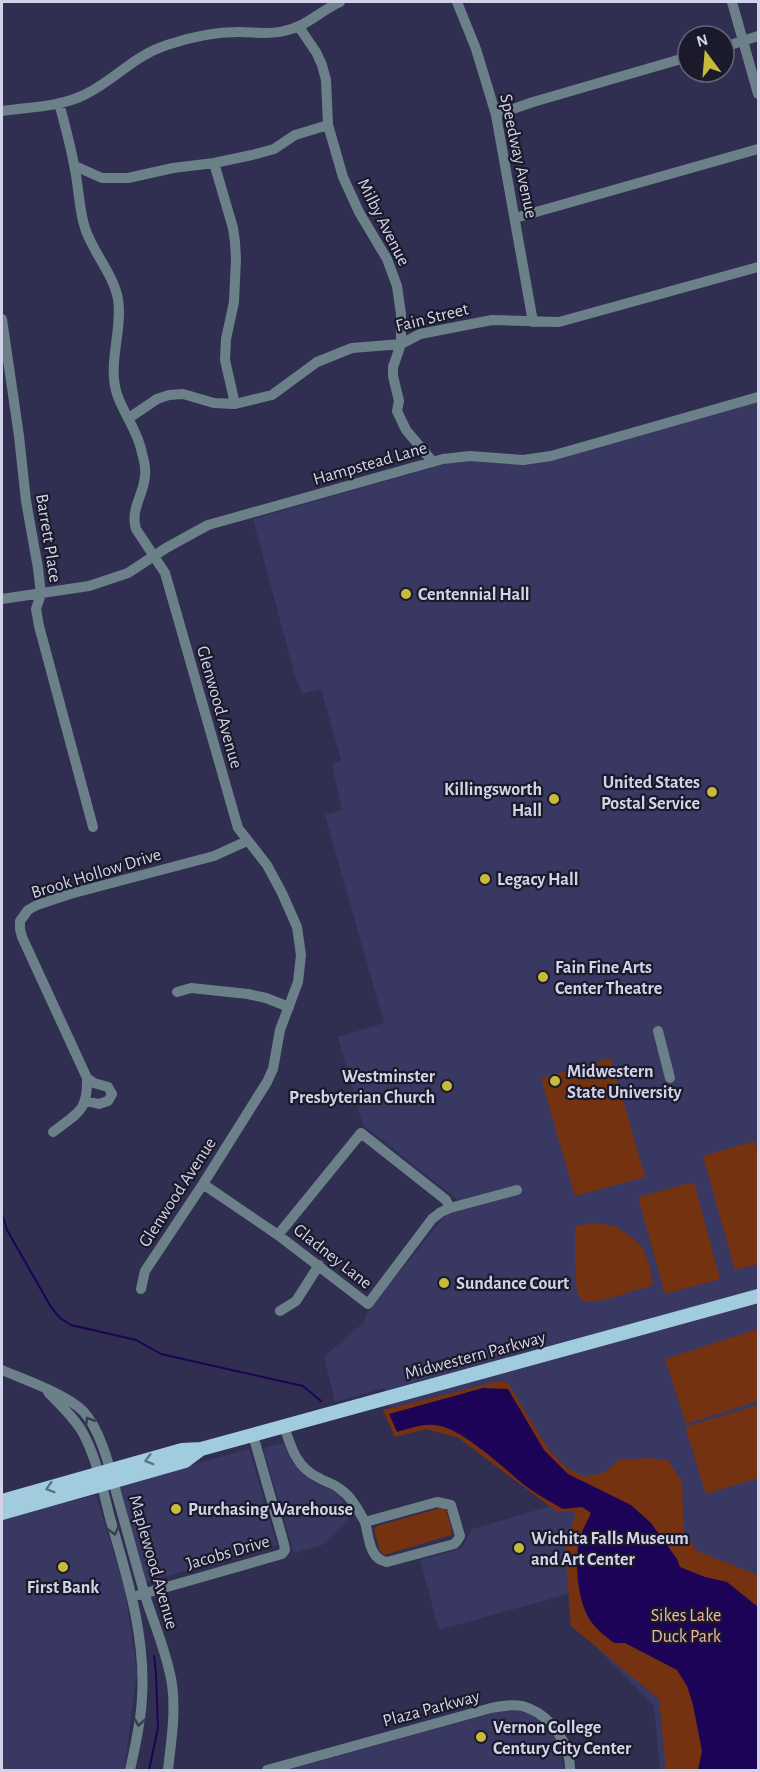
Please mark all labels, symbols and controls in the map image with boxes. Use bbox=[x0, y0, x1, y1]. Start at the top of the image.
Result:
north arrow bbox=[676, 24, 736, 84]
text: N bbox=[695, 31, 710, 50]
street label: Speedway Avenue bbox=[496, 92, 540, 220]
street label: Milby Avenue bbox=[353, 176, 413, 269]
street label: Fain Street bbox=[394, 300, 471, 336]
street label: Hampstead Lane bbox=[311, 439, 429, 489]
street label: Barrett Place bbox=[32, 493, 64, 584]
place label: Centennial Hall bbox=[418, 586, 530, 604]
marker: Centennial Hall bbox=[399, 587, 413, 601]
street label: Glenwood Avenue bbox=[193, 644, 245, 771]
place label: United States Postal Service bbox=[601, 774, 700, 813]
place label: Killingsworth Hall bbox=[444, 781, 542, 820]
marker: United States Postal Service bbox=[705, 785, 719, 799]
marker: Killingsworth Hall bbox=[547, 792, 561, 806]
street label: Brook Hollow Drive bbox=[29, 846, 163, 902]
place label: Legacy Hall bbox=[497, 871, 579, 889]
marker: Legacy Hall bbox=[478, 872, 492, 886]
place label: Fain Fine Arts Center Theatre bbox=[555, 959, 662, 998]
marker: Fain Fine Arts Center Theatre bbox=[536, 970, 550, 984]
place label: Midwestern State University bbox=[567, 1063, 683, 1102]
place label: Westminster Presbyterian Church bbox=[289, 1068, 436, 1107]
marker: Midwestern State University bbox=[548, 1074, 562, 1088]
marker: Westminster Presbyterian Church bbox=[440, 1079, 454, 1093]
street label: Glenwood Avenue bbox=[136, 1135, 220, 1251]
street label: Gladney Lane bbox=[290, 1221, 375, 1293]
place label: Sundance Court bbox=[456, 1275, 569, 1293]
marker: Sundance Court bbox=[437, 1276, 451, 1290]
street label: Midwestern Parkway bbox=[403, 1328, 548, 1383]
one-way arrow bbox=[85, 1417, 97, 1427]
one-way arrow bbox=[144, 1453, 155, 1465]
one-way arrow bbox=[45, 1481, 56, 1493]
street label: Maplewood Avenue bbox=[125, 1493, 181, 1631]
place label: Purchasing Warehouse bbox=[188, 1501, 353, 1519]
marker: Purchasing Warehouse bbox=[169, 1502, 183, 1516]
one-way arrow bbox=[107, 1525, 119, 1535]
place label: Wichita Falls Museum and Art Center bbox=[531, 1530, 689, 1569]
street label: Jacobs Drive bbox=[185, 1533, 272, 1573]
marker: Wichita Falls Museum and Art Center bbox=[512, 1541, 526, 1555]
marker: First Bank bbox=[56, 1560, 70, 1574]
place label: First Bank bbox=[27, 1579, 99, 1597]
park label: Sikes Lake Duck Park bbox=[651, 1607, 722, 1646]
street label: Plaza Parkway bbox=[381, 1687, 482, 1731]
one-way arrow bbox=[133, 1717, 146, 1727]
place label: Vernon College Century City Center bbox=[493, 1719, 632, 1758]
marker: Vernon College Century City Center bbox=[474, 1730, 488, 1744]

